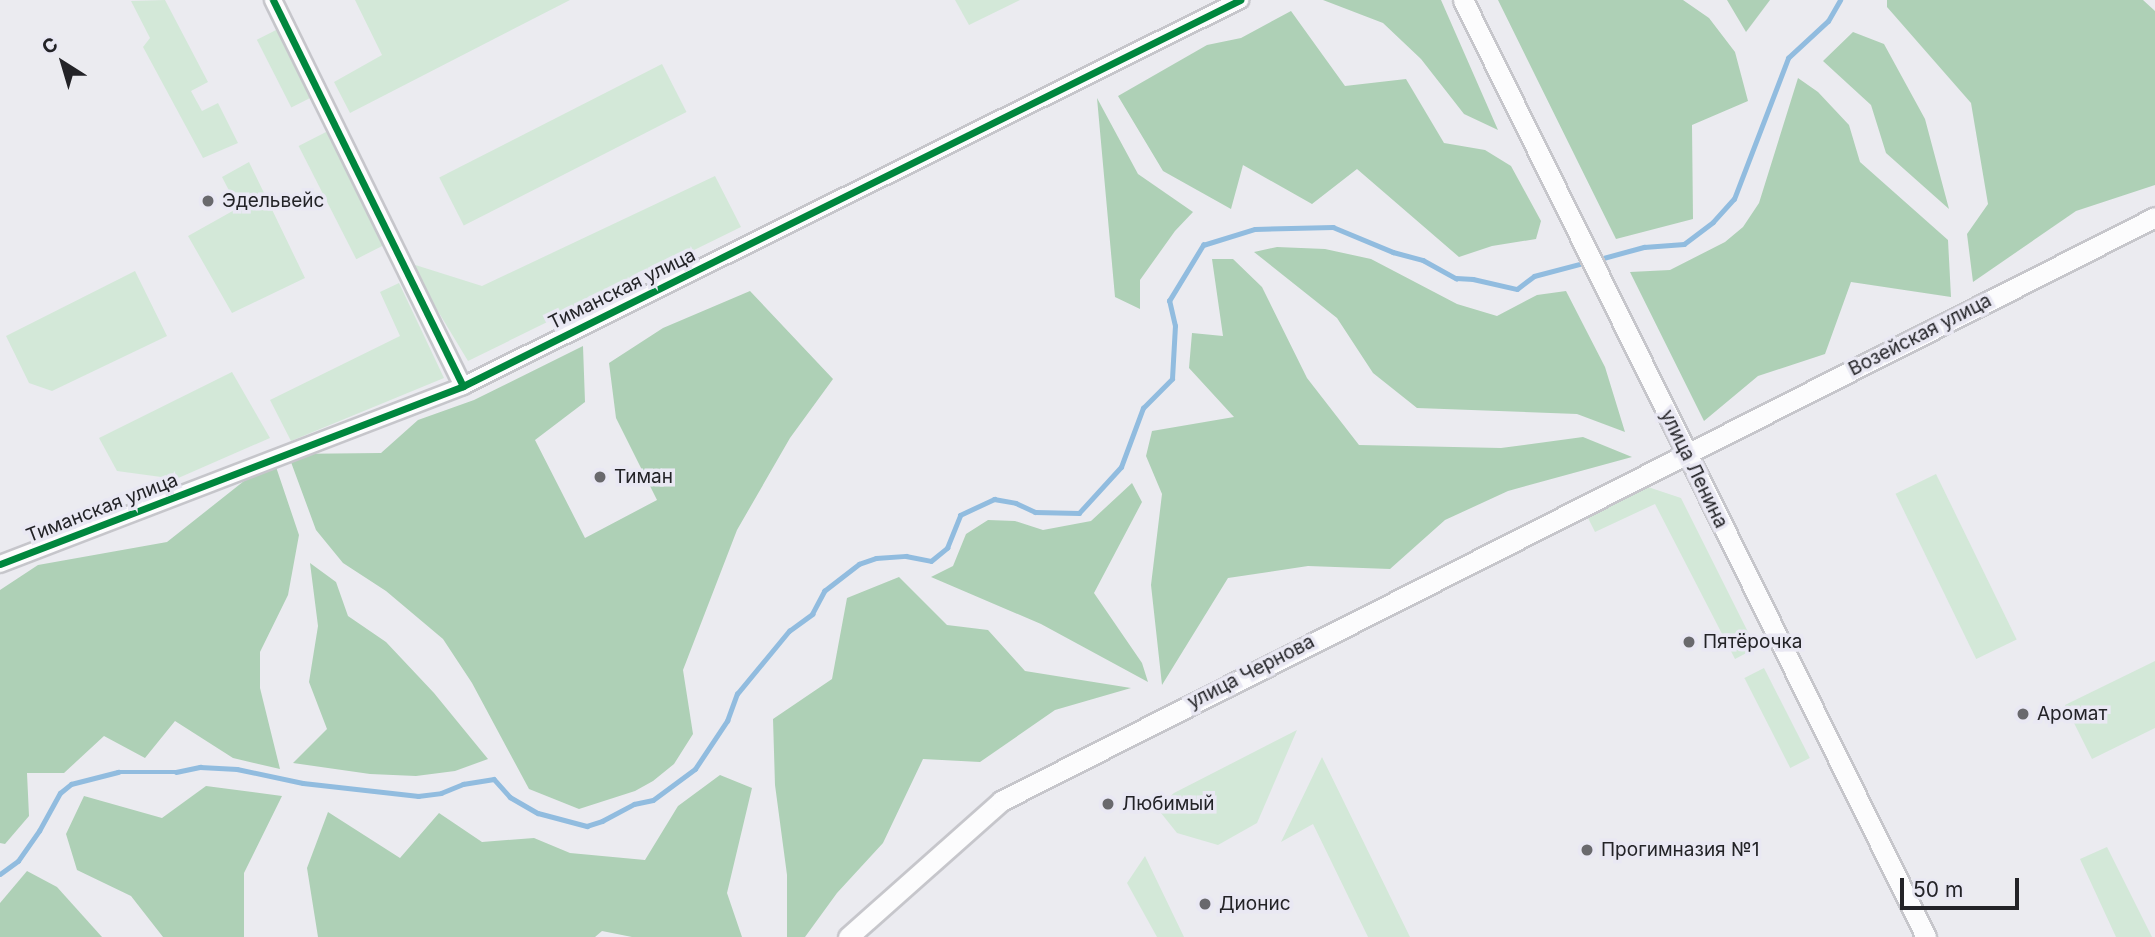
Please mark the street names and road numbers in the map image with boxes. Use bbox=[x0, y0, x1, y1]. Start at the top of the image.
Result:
street label: Тиманская улица bbox=[545, 244, 699, 334]
street label: Возейская улица bbox=[1845, 289, 1995, 381]
street label: улица Ленина bbox=[1655, 406, 1733, 532]
street label: Тиманская улица bbox=[23, 469, 181, 547]
street label: улица Чернова bbox=[1184, 630, 1318, 714]

